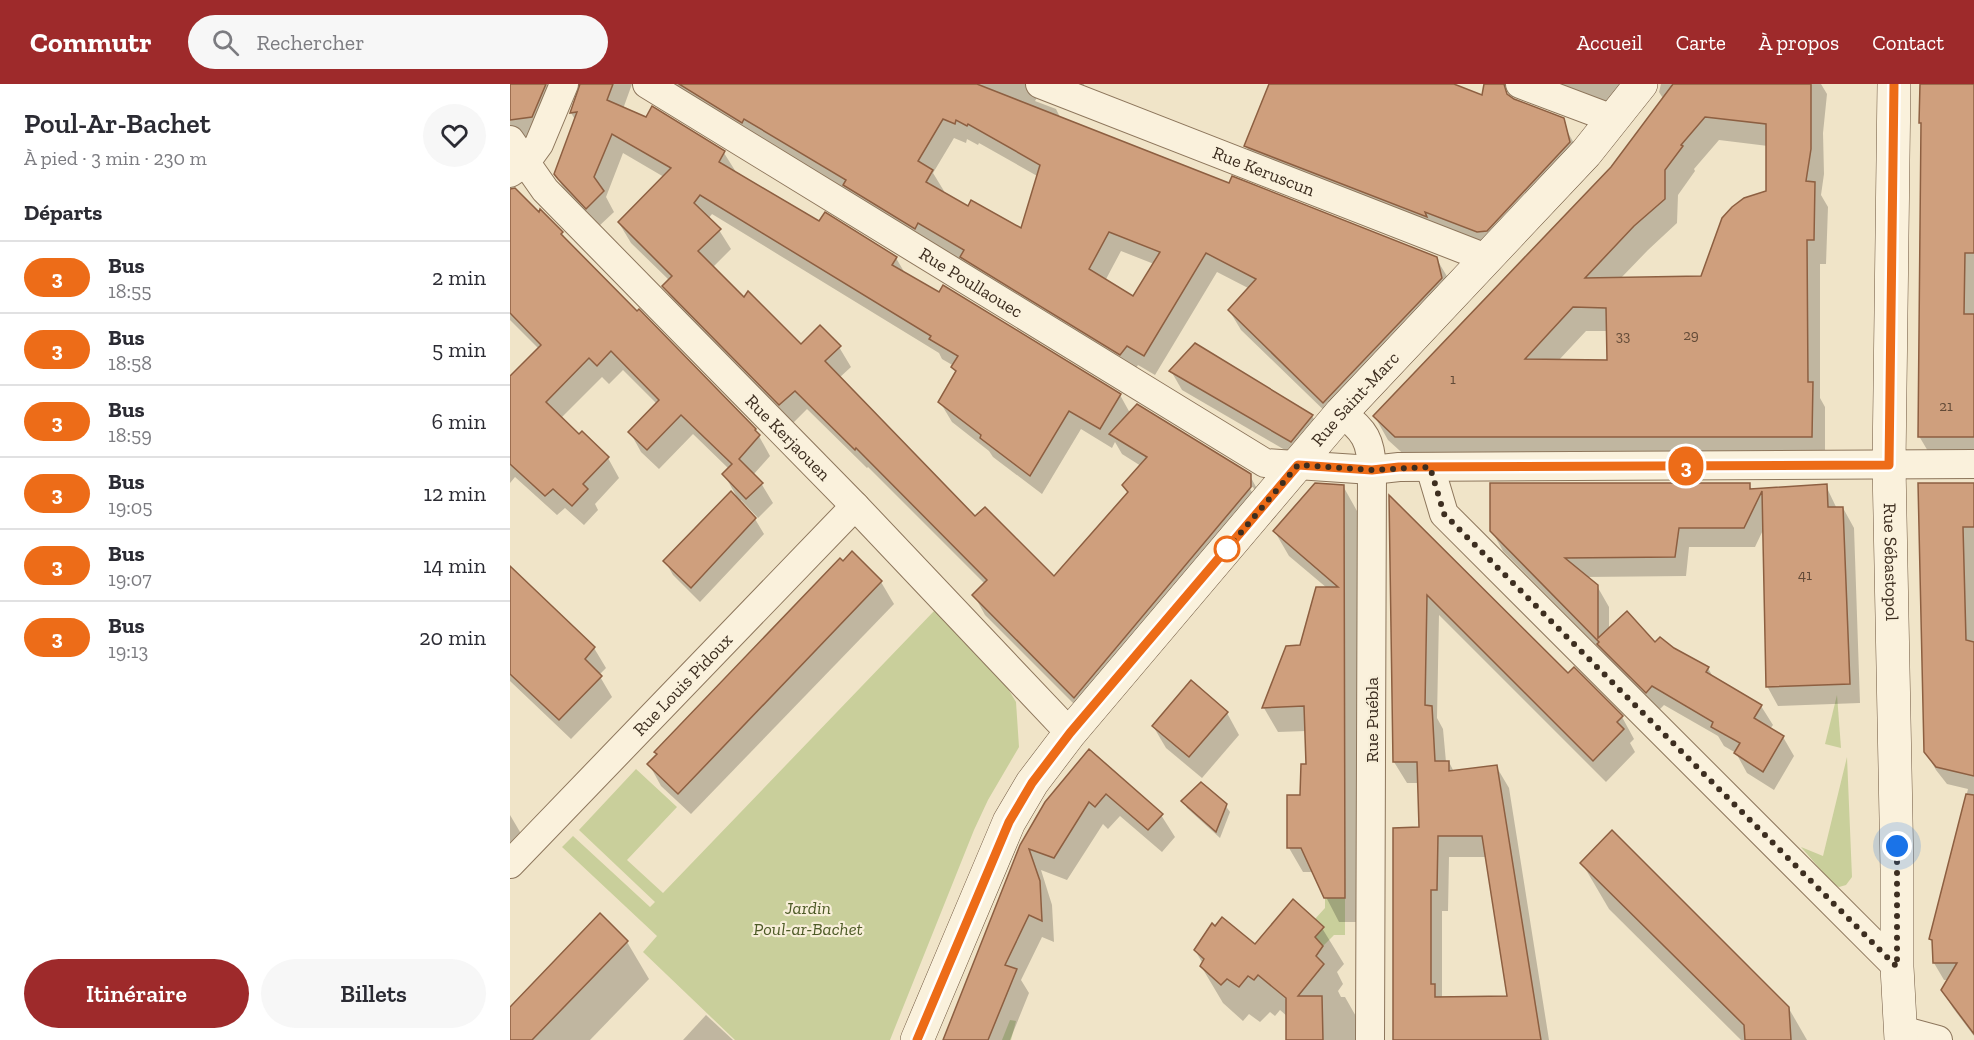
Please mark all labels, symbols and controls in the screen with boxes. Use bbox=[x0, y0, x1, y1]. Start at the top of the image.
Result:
search box bbox=[188, 15, 608, 69]
text: Commutr bbox=[30, 26, 152, 59]
icon: search bbox=[209, 26, 242, 59]
text: Rechercher bbox=[257, 29, 364, 56]
text: Accueil bbox=[1577, 30, 1643, 55]
text: Carte bbox=[1676, 30, 1726, 55]
text: À propos bbox=[1759, 30, 1839, 55]
text: Contact bbox=[1872, 30, 1944, 55]
button: heart bbox=[423, 104, 486, 167]
text: Poul-Ar-Bachet bbox=[24, 107, 211, 140]
street label: Rue Keruscun bbox=[1209, 141, 1318, 201]
text: À pied · 3 min · 230 m bbox=[24, 146, 207, 170]
text: Départs bbox=[24, 199, 102, 226]
street label: Rue Poullaouec bbox=[915, 243, 1027, 323]
text: Bus bbox=[108, 252, 145, 279]
text: 2 min bbox=[432, 264, 486, 291]
text: 3 bbox=[51, 265, 63, 290]
text: 18:55 bbox=[108, 279, 151, 303]
text: Bus bbox=[108, 324, 145, 351]
house number: 29 bbox=[1683, 326, 1699, 344]
house number: 33 bbox=[1616, 327, 1630, 345]
text: 5 min bbox=[432, 336, 486, 363]
text: 3 bbox=[51, 337, 63, 362]
street label: Rue Saint-Marc bbox=[1307, 347, 1404, 451]
text: 18:58 bbox=[108, 351, 152, 375]
house number: 1 bbox=[1450, 370, 1456, 388]
street label: Rue Kerjaouen bbox=[741, 390, 836, 486]
text: Bus bbox=[108, 396, 145, 423]
house number: 21 bbox=[1939, 397, 1953, 415]
text: 6 min bbox=[432, 408, 486, 435]
text: 3 bbox=[51, 409, 63, 434]
text: 18:59 bbox=[108, 423, 152, 447]
line badge: 3 bbox=[1666, 446, 1706, 485]
text: 3 bbox=[1680, 454, 1692, 479]
text: Bus bbox=[108, 468, 145, 495]
text: 12 min bbox=[423, 480, 486, 507]
text: 3 bbox=[51, 481, 63, 506]
text: 19:05 bbox=[108, 495, 153, 519]
street label: Rue Sébastopol bbox=[1879, 503, 1903, 621]
unlabelled marker bbox=[1214, 536, 1240, 562]
text: Bus bbox=[108, 540, 145, 567]
text: 14 min bbox=[423, 552, 486, 579]
text: 3 bbox=[51, 553, 63, 578]
house number: 41 bbox=[1798, 566, 1812, 584]
text: 19:07 bbox=[108, 567, 152, 591]
text: Bus bbox=[108, 612, 145, 639]
text: 20 min bbox=[419, 624, 486, 651]
text: 3 bbox=[51, 625, 63, 650]
street label: Rue Louis Pidoux bbox=[628, 629, 737, 741]
text: 19:13 bbox=[108, 639, 148, 663]
street label: Rue Puébla bbox=[1361, 677, 1383, 763]
your location bbox=[1882, 831, 1912, 861]
park label: Jardin Poul-ar-Bachet bbox=[753, 897, 863, 940]
button: Itinéraire bbox=[24, 959, 249, 1028]
button: Billets bbox=[261, 959, 486, 1028]

